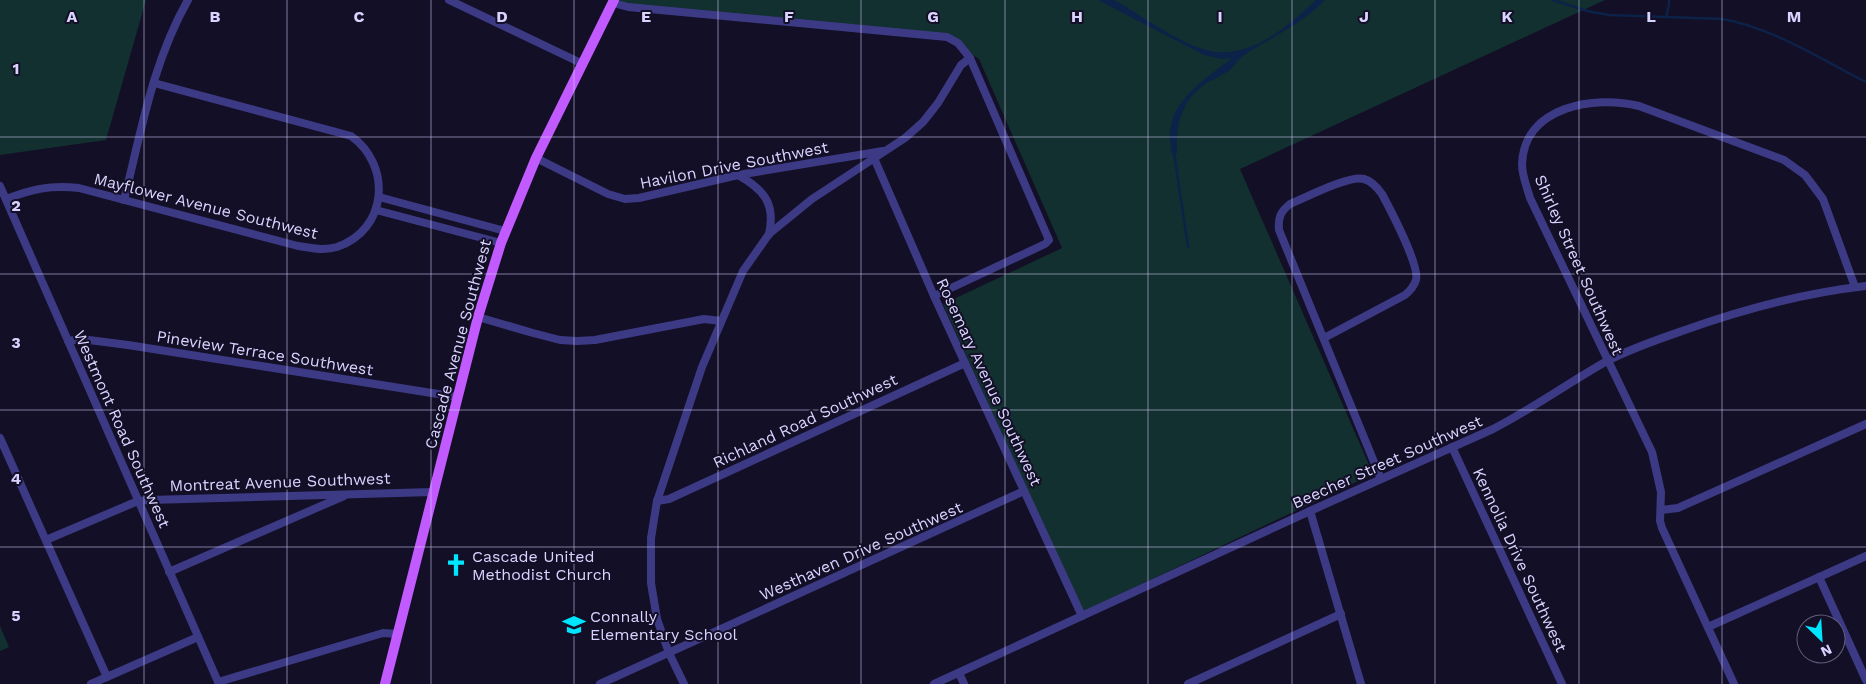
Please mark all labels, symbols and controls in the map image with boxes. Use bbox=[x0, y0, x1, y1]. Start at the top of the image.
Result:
text: A bbox=[67, 7, 78, 26]
text: B bbox=[210, 7, 221, 26]
text: C bbox=[354, 7, 365, 26]
text: D bbox=[496, 7, 508, 26]
text: E bbox=[641, 7, 651, 26]
text: F bbox=[784, 7, 794, 26]
text: G bbox=[927, 7, 939, 26]
text: H bbox=[1071, 7, 1083, 26]
text: I bbox=[1217, 7, 1223, 26]
text: J bbox=[1359, 7, 1369, 26]
text: K bbox=[1501, 7, 1513, 26]
text: L bbox=[1646, 7, 1656, 26]
text: M bbox=[1787, 7, 1801, 26]
text: 1 bbox=[13, 59, 19, 78]
street label: Havilon Drive Southwest bbox=[638, 137, 830, 193]
street label: Mayflower Avenue Southwest bbox=[92, 169, 320, 243]
street label: Shirley Street Southwest bbox=[1531, 172, 1628, 358]
text: 2 bbox=[11, 196, 21, 215]
street label: Cascade Avenue Southwest bbox=[421, 237, 495, 451]
street label: Rosemary Avenue Southwest bbox=[932, 275, 1046, 489]
street label: Pineview Terrace Southwest bbox=[155, 326, 375, 380]
street label: Westmont Road Southwest bbox=[70, 327, 174, 531]
text: 3 bbox=[11, 333, 21, 352]
street label: Richland Road Southwest bbox=[710, 370, 900, 472]
street label: Beecher Street Southwest bbox=[1289, 411, 1485, 513]
street label: Kennolia Drive Southwest bbox=[1469, 465, 1571, 655]
text: 4 bbox=[11, 469, 21, 488]
street label: Montreat Avenue Southwest bbox=[169, 469, 391, 495]
street label: Westhaven Drive Southwest bbox=[757, 498, 966, 604]
place label: Cascade United Methodist Church bbox=[472, 547, 612, 584]
church icon: Cascade United Methodist Church bbox=[443, 552, 469, 578]
text: 5 bbox=[11, 606, 21, 625]
place label: Connally Elementary School bbox=[590, 607, 738, 644]
school or university icon: Connally Elementary School bbox=[561, 612, 587, 638]
north arrow bbox=[1796, 614, 1846, 664]
text: N bbox=[1818, 641, 1835, 660]

